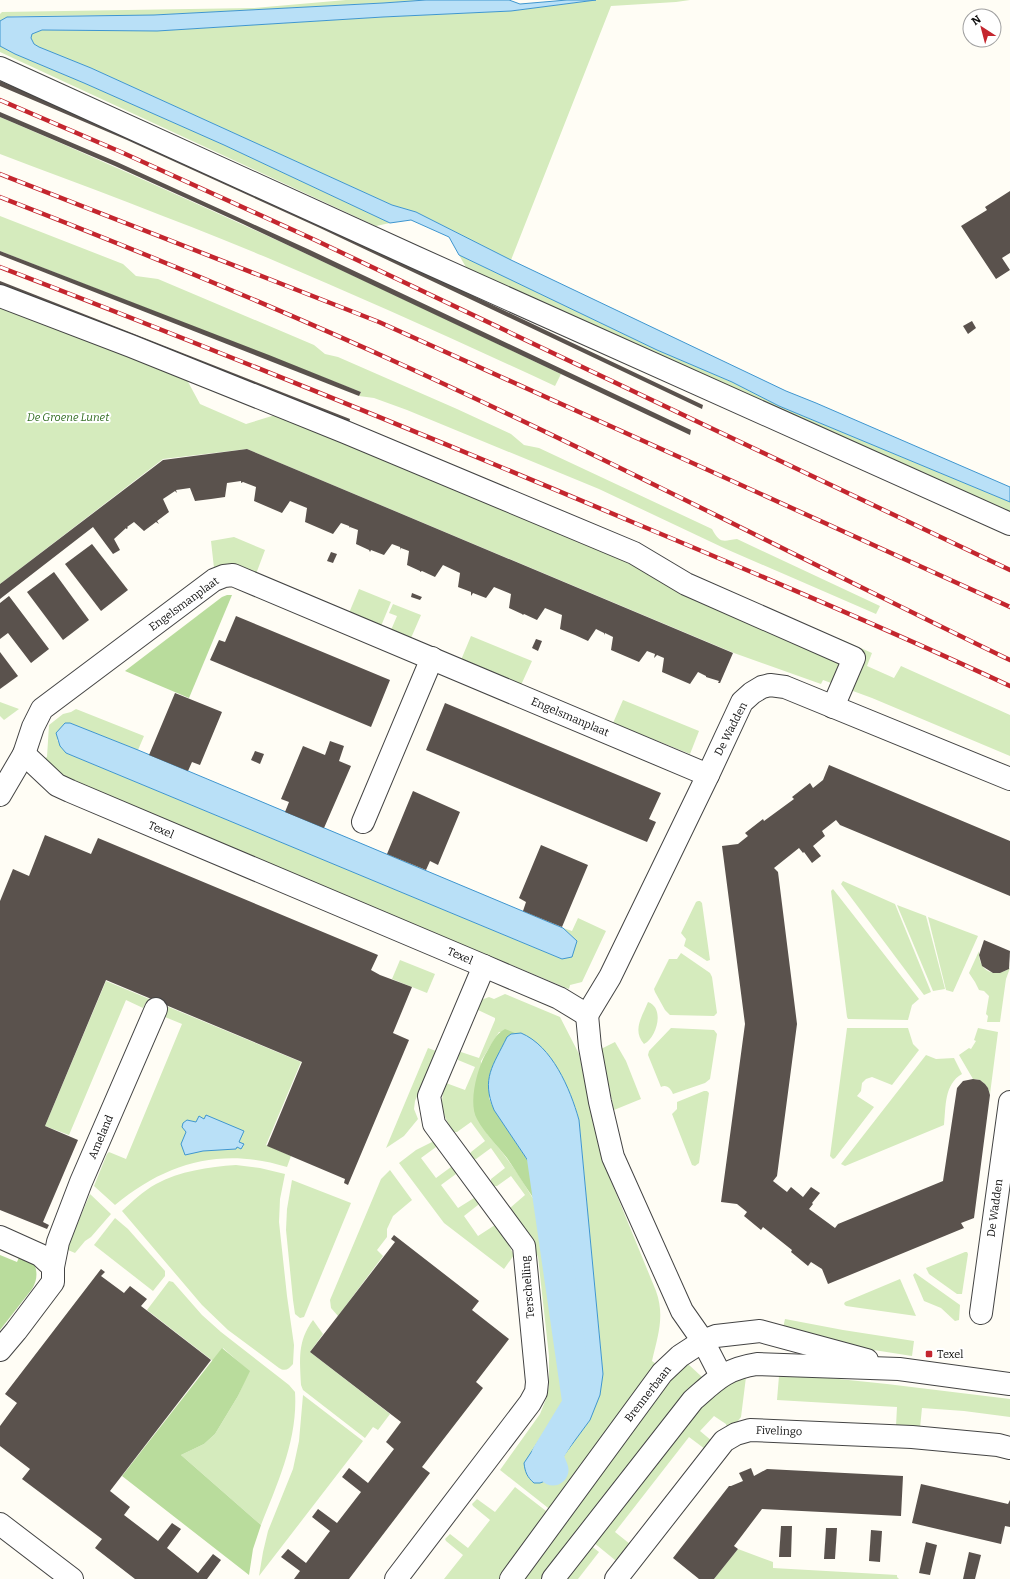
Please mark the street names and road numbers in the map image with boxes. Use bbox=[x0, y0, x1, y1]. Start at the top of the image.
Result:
street label: Engelsmanplaat bbox=[147, 574, 221, 634]
street label: Engelsmanplaat bbox=[529, 695, 611, 739]
street label: De Wadden bbox=[712, 700, 750, 758]
street label: Texel bbox=[146, 819, 176, 841]
street label: Texel bbox=[445, 945, 475, 967]
street label: Ameland bbox=[86, 1113, 116, 1161]
street label: De Wadden bbox=[984, 1178, 1006, 1238]
street label: Terschelling bbox=[519, 1255, 537, 1319]
street label: Brennerbaan bbox=[622, 1363, 674, 1425]
street label: Fivelingo bbox=[756, 1424, 802, 1438]

